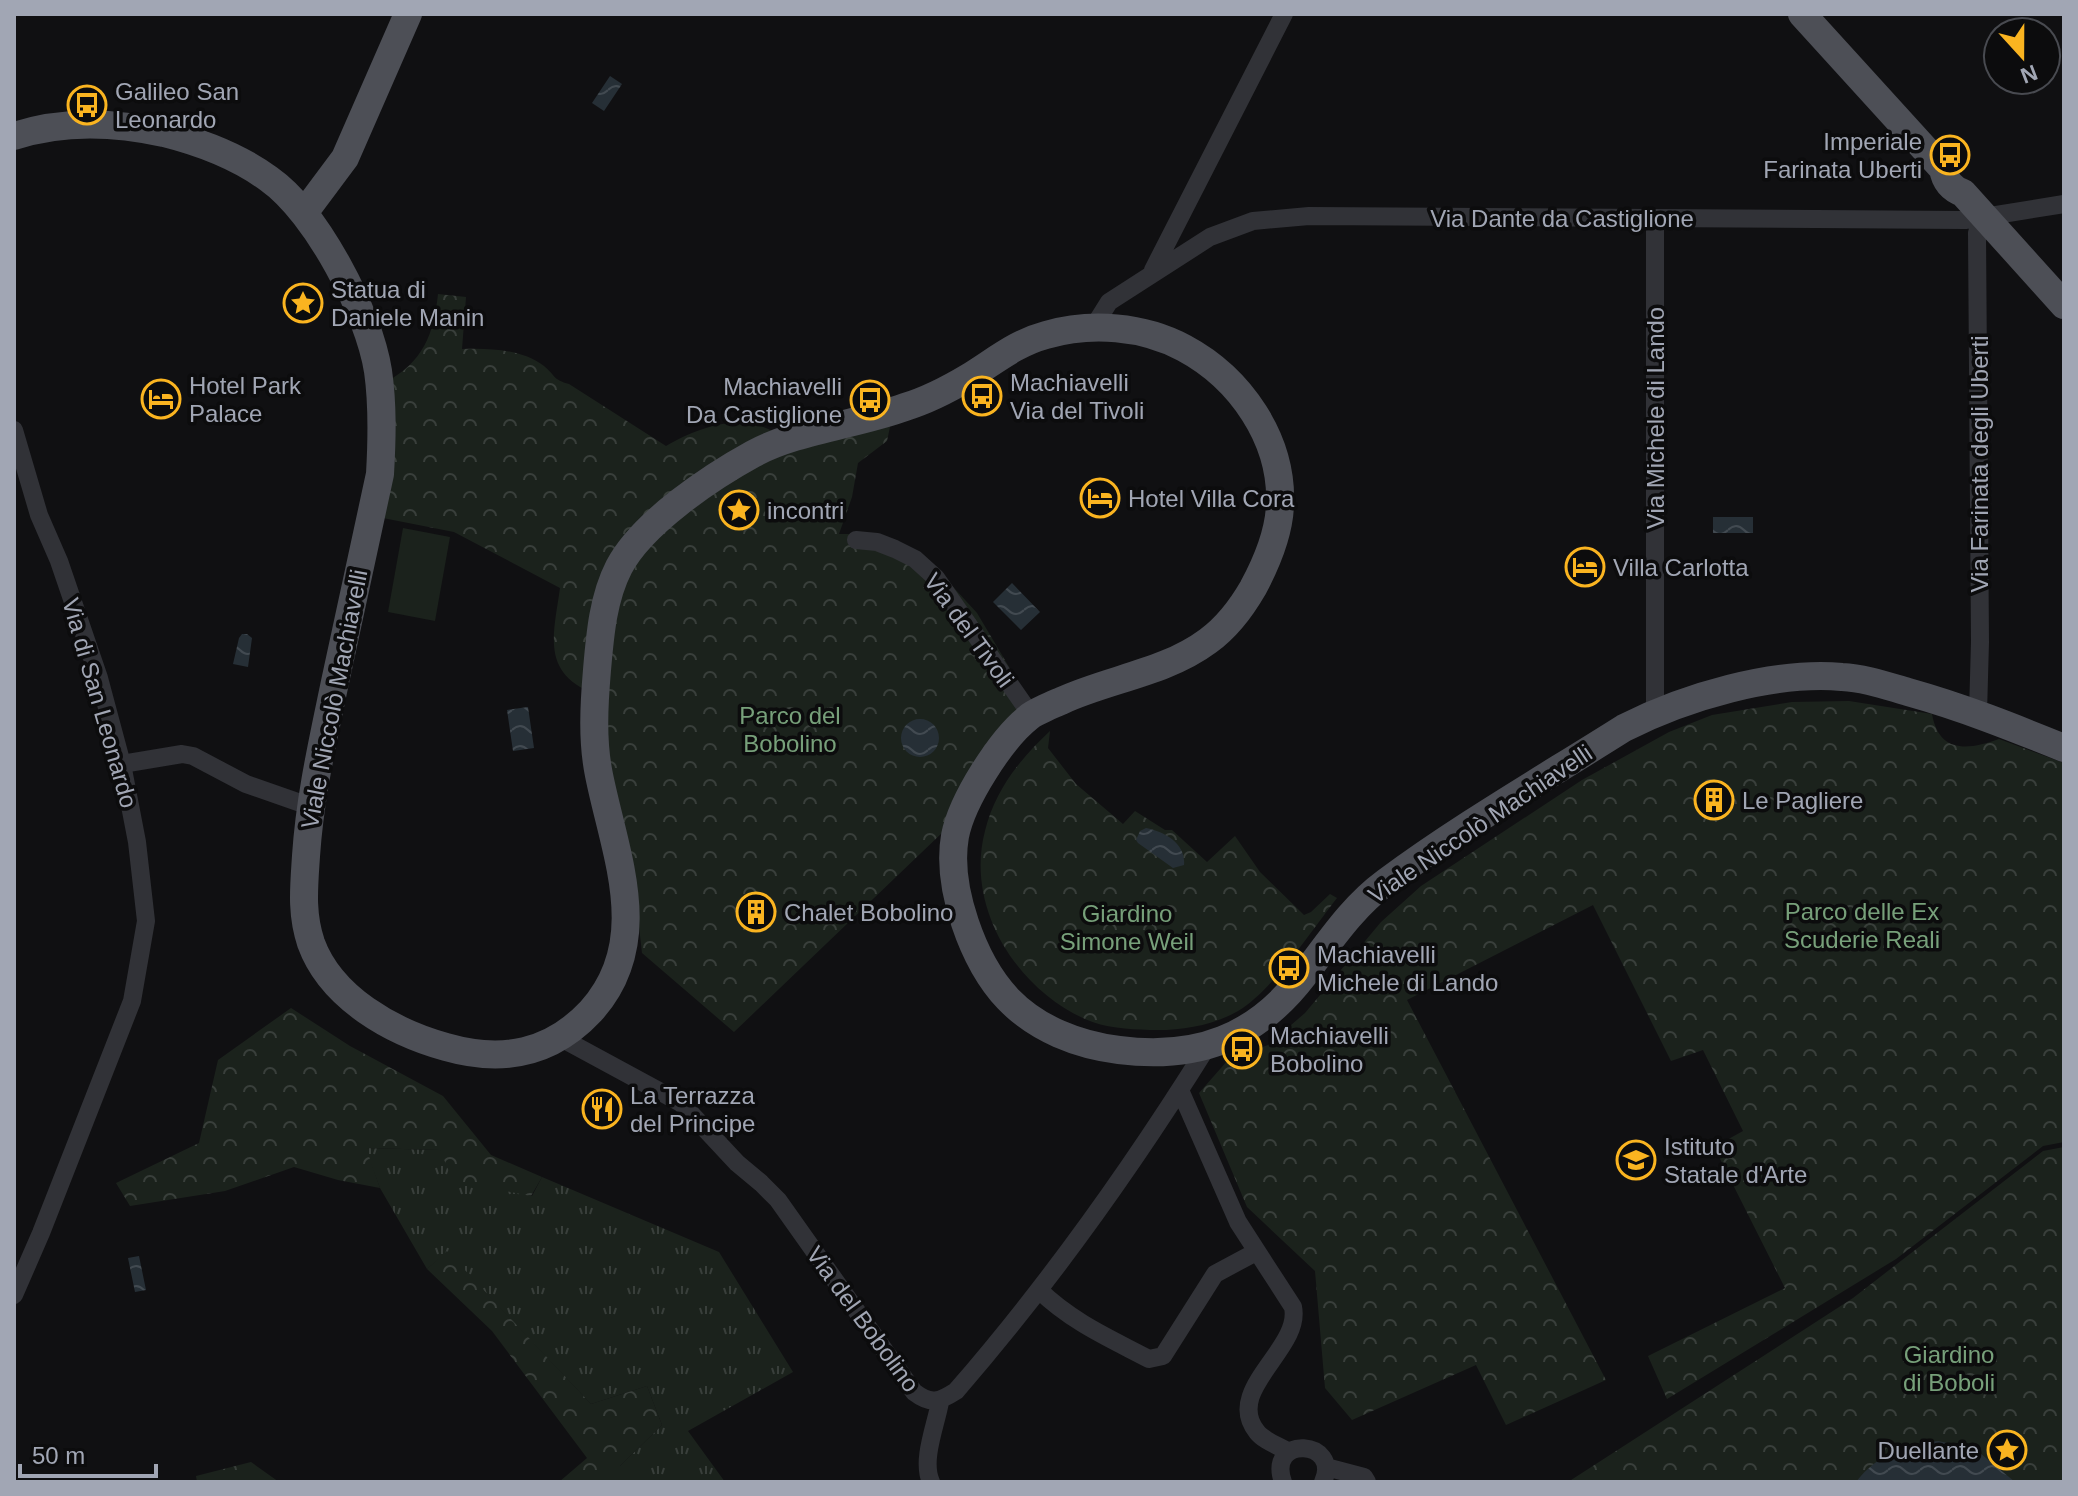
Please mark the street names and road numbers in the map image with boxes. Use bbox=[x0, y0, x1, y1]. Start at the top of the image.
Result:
street label: Via Dante da Castiglione bbox=[1430, 205, 1694, 232]
street label: Via Michele di Lando bbox=[1642, 307, 1669, 529]
street label: Via Farinata degli Uberti bbox=[1966, 335, 1993, 593]
street label: Viale Niccolò Machiavelli bbox=[296, 567, 372, 831]
street label: Via del Tivoli bbox=[919, 568, 1019, 692]
street label: Via di San Leonardo bbox=[57, 595, 143, 811]
street label: Viale Niccolò Machiavelli bbox=[1363, 739, 1597, 909]
street label: Via del Bobolino bbox=[801, 1241, 925, 1397]

